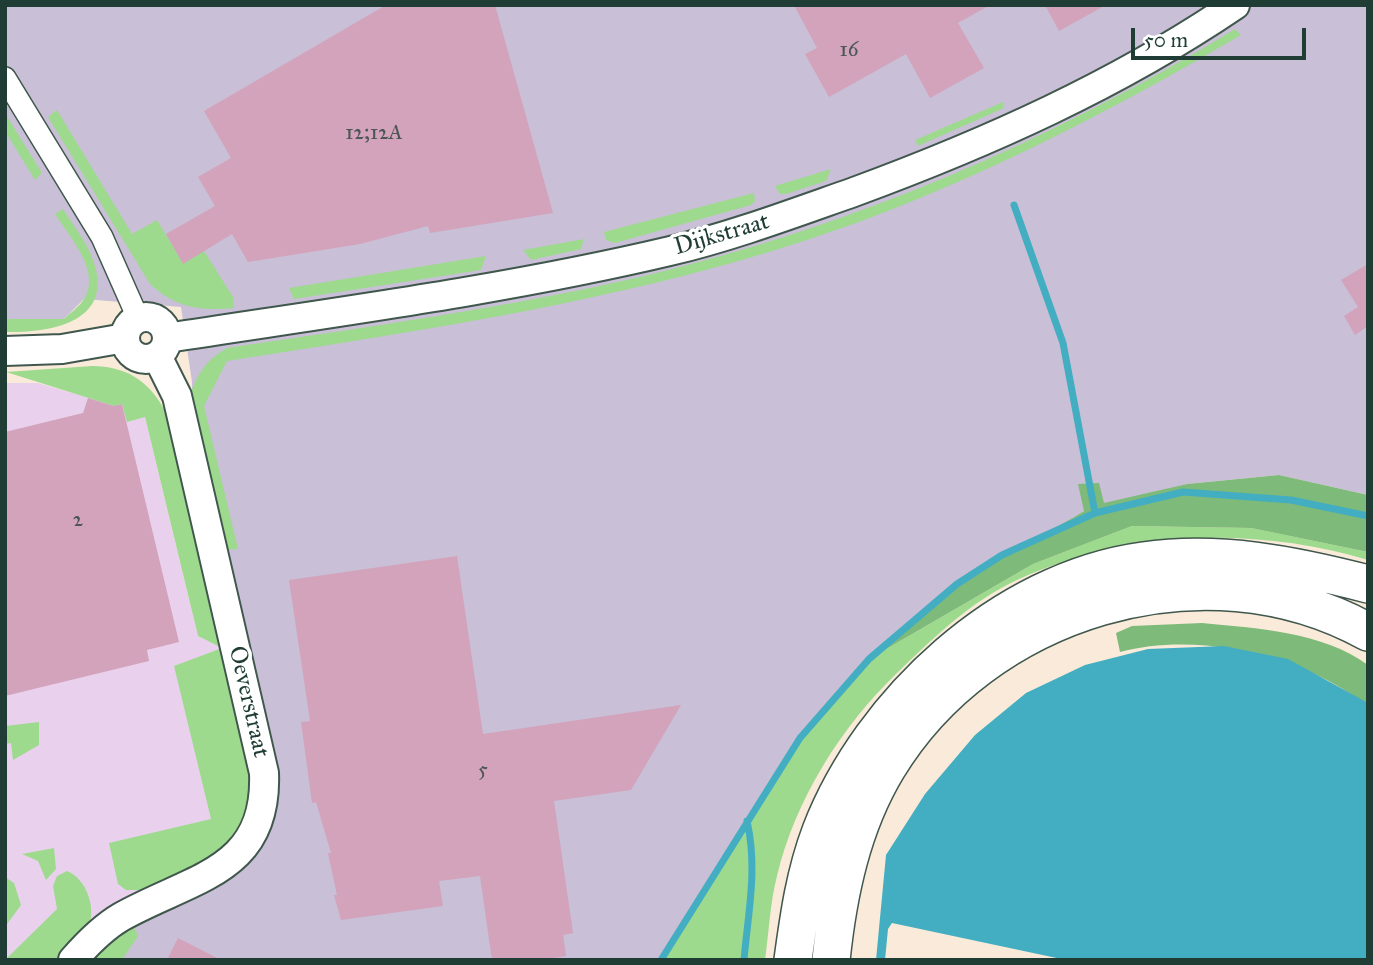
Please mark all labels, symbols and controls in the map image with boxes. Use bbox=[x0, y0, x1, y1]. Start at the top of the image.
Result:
scale bar bbox=[1135, 14, 1310, 58]
text: 50 m bbox=[1144, 27, 1188, 53]
house number: 16 bbox=[839, 38, 859, 64]
house number: 12;12A bbox=[345, 121, 403, 147]
street label: Dijkstraat bbox=[671, 208, 773, 262]
house number: 2 bbox=[73, 508, 83, 534]
street label: Oeverstraat bbox=[221, 644, 275, 760]
house number: 5 bbox=[478, 758, 488, 784]

